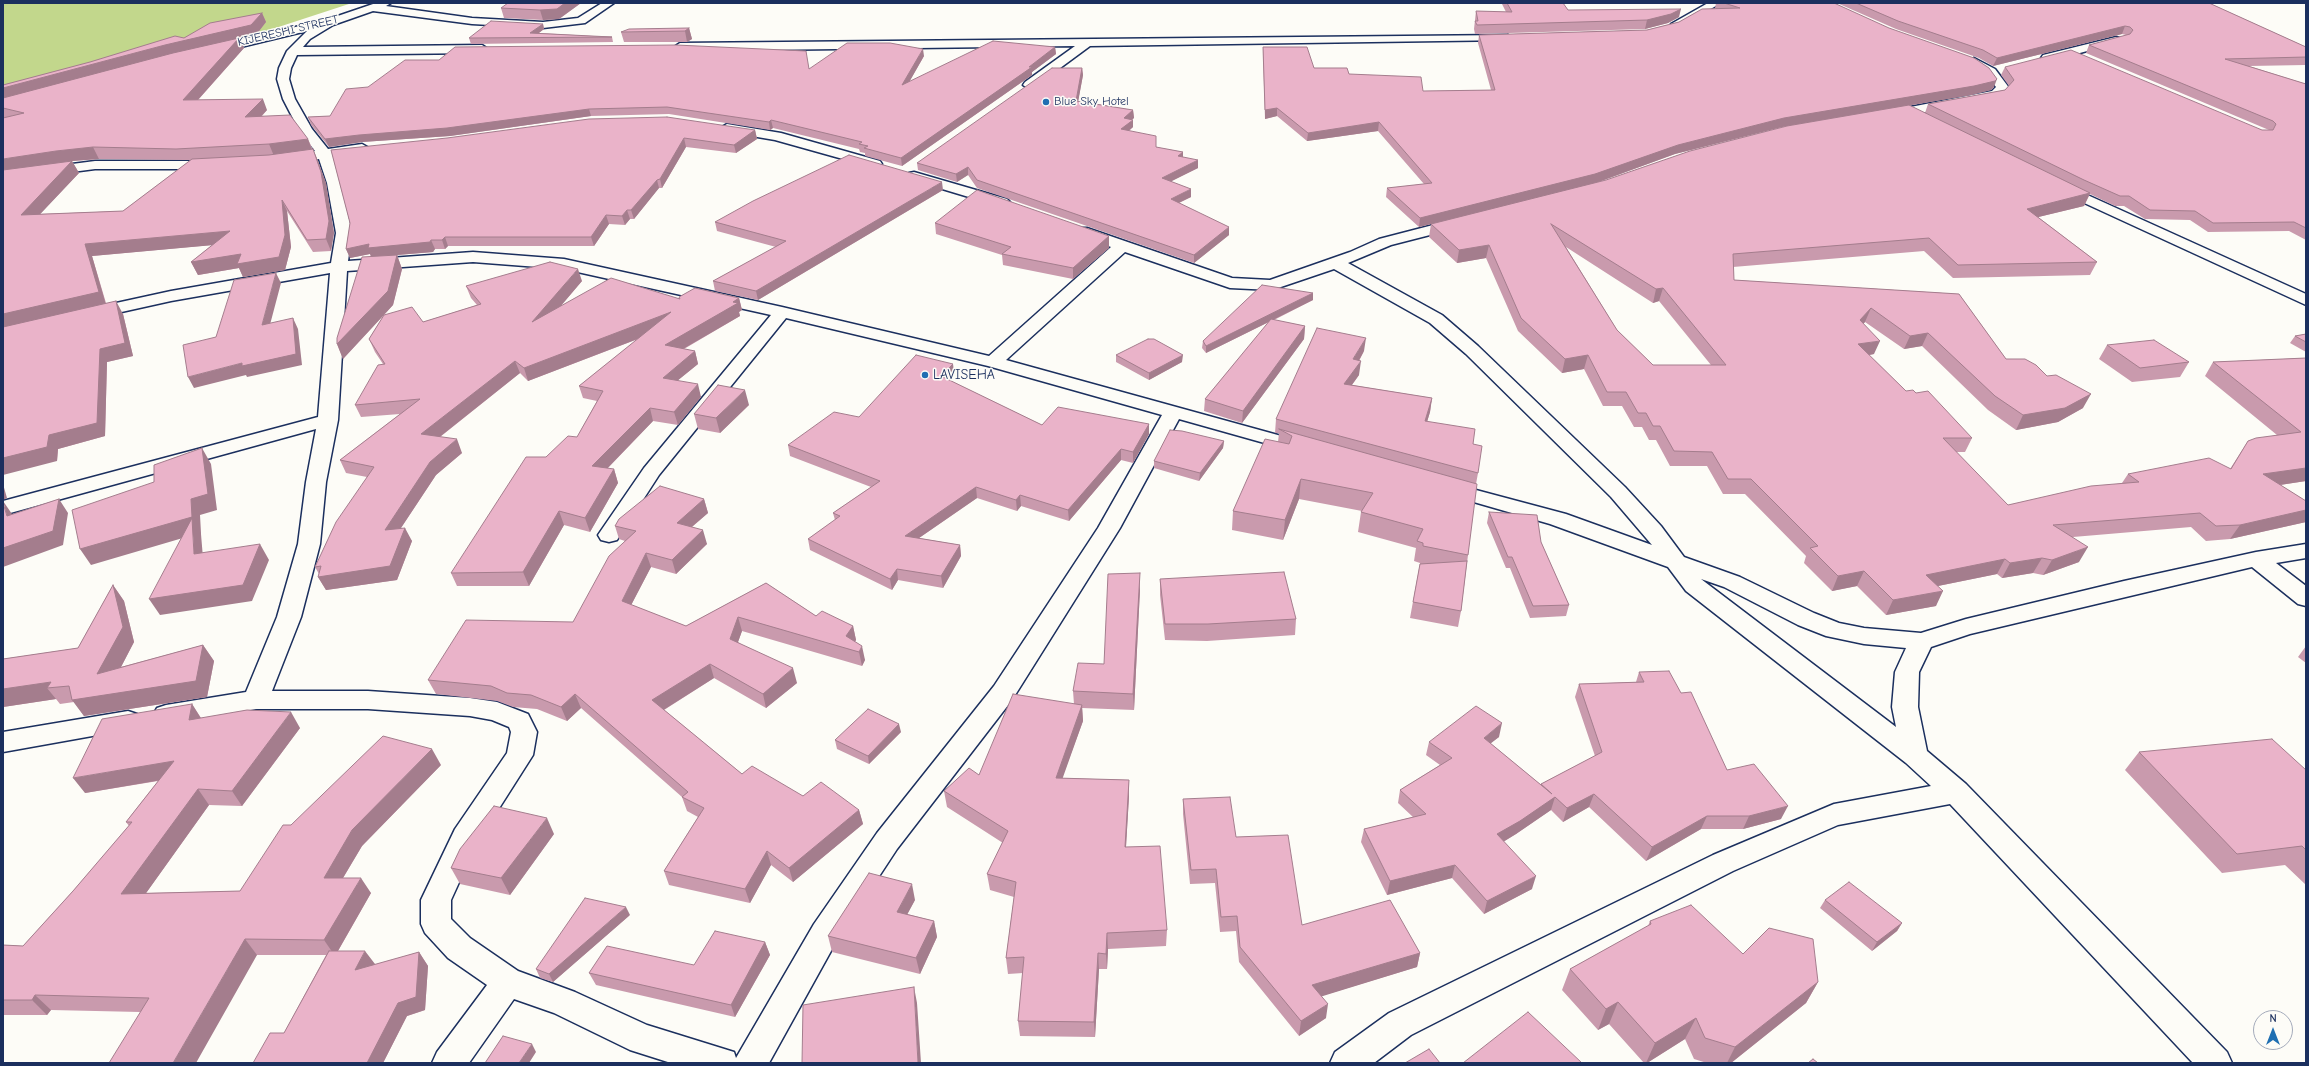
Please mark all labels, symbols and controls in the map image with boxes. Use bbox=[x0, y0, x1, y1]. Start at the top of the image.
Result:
street label: KIJERESHI STREET bbox=[236, 12, 340, 50]
place label: Blue Sky Hotel bbox=[1054, 95, 1129, 109]
marker: Blue Sky Hotel bbox=[1041, 97, 1051, 107]
place label: LAVISEHA bbox=[933, 367, 995, 383]
marker: LAVISEHA bbox=[920, 370, 930, 380]
north arrow bbox=[2253, 1010, 2293, 1050]
text: N bbox=[2269, 1012, 2277, 1025]

